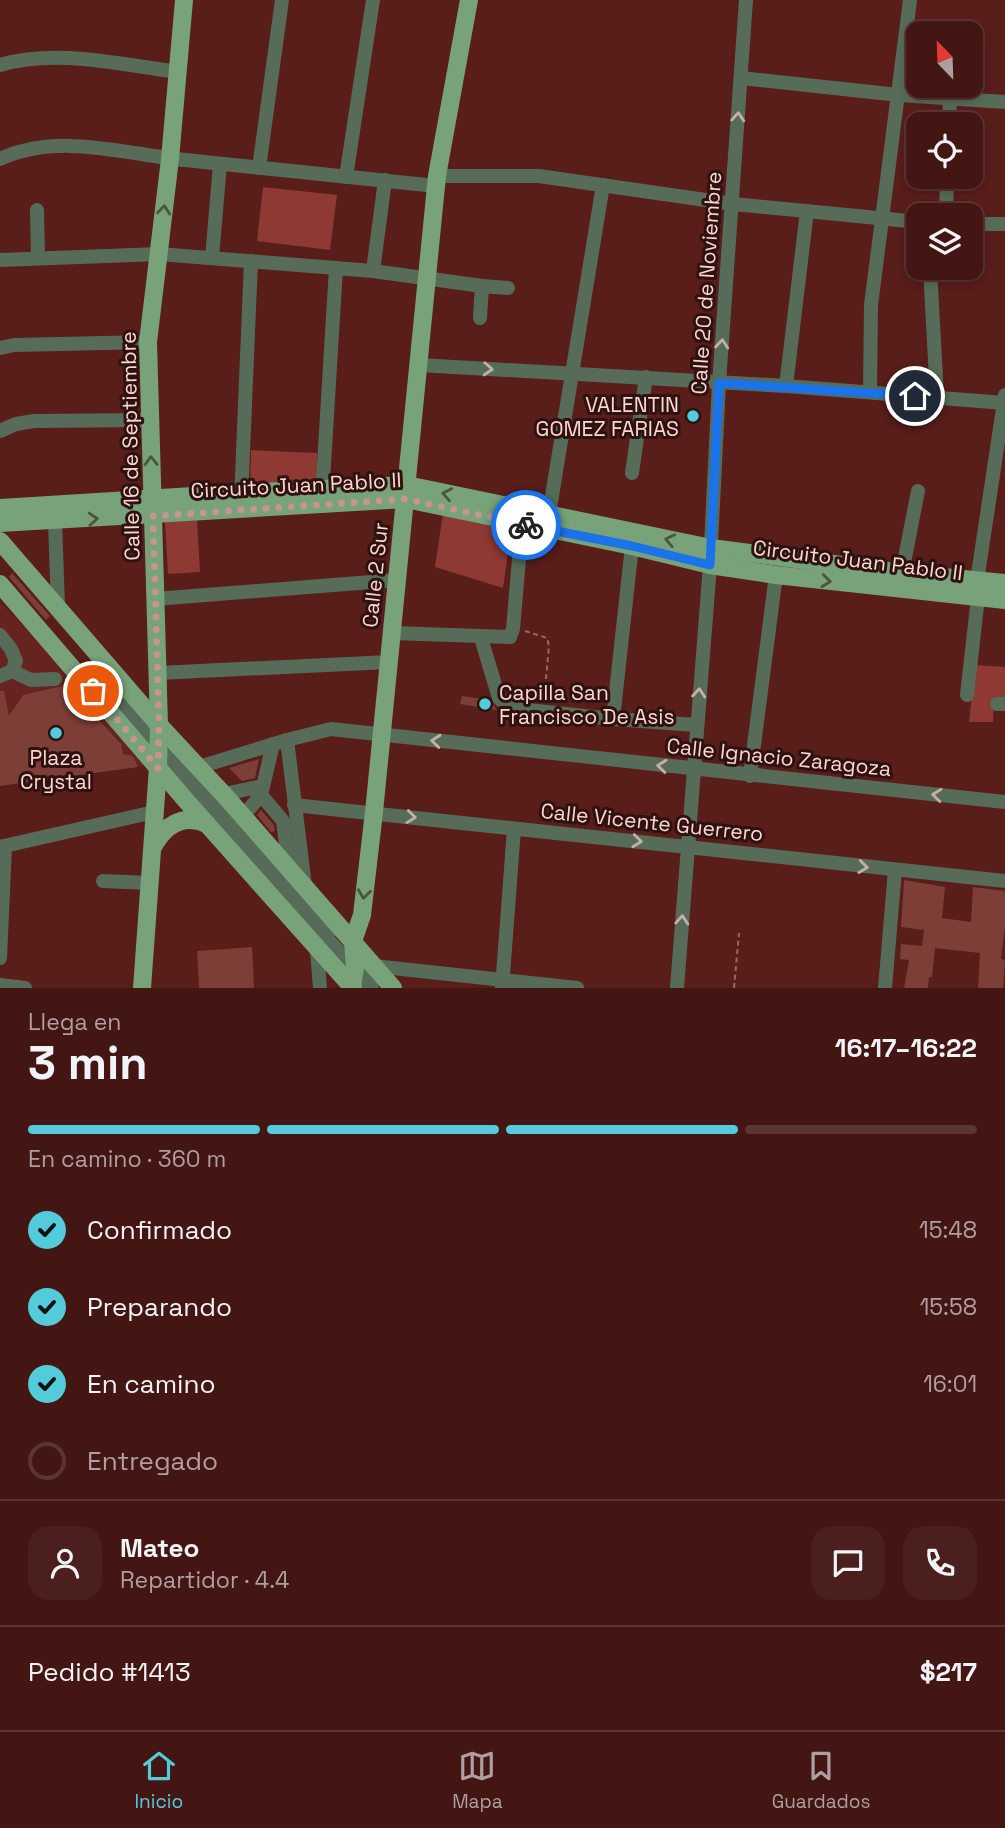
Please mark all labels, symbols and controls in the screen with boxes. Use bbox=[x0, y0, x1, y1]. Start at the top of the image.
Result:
north arrow bbox=[906, 21, 984, 98]
map controls bbox=[906, 21, 983, 280]
one-way arrow bbox=[731, 111, 746, 122]
button: locate bbox=[906, 112, 983, 189]
street label: Calle 20 de Noviembre bbox=[685, 171, 727, 395]
button: layers bbox=[906, 203, 983, 280]
one-way arrow bbox=[156, 204, 171, 216]
street label: Calle 16 de Septiembre bbox=[115, 331, 145, 561]
one-way arrow bbox=[714, 338, 729, 349]
one-way arrow bbox=[482, 361, 493, 376]
pin bbox=[885, 366, 945, 426]
icon: home bbox=[896, 377, 934, 415]
place label: VALENTIN GOMEZ FARIAS bbox=[536, 391, 679, 442]
marker: VALENTIN GOMEZ FARIAS bbox=[685, 408, 701, 424]
one-way arrow bbox=[144, 455, 159, 466]
street label: Circuito Juan Pablo II bbox=[190, 466, 402, 504]
one-way arrow bbox=[442, 487, 454, 502]
courier bbox=[491, 490, 561, 560]
icon: bike bbox=[507, 506, 545, 544]
one-way arrow bbox=[87, 512, 98, 527]
street label: Calle 2 Sur bbox=[356, 521, 394, 629]
one-way arrow bbox=[664, 533, 676, 548]
street label: Circuito Juan Pablo II bbox=[752, 534, 964, 586]
one-way arrow bbox=[820, 573, 832, 588]
pin bbox=[63, 661, 123, 721]
icon: bag bbox=[74, 672, 112, 710]
place label: Capilla San Francisco De Asis bbox=[499, 679, 675, 730]
one-way arrow bbox=[691, 687, 706, 698]
marker: Capilla San Francisco De Asis bbox=[477, 696, 493, 712]
marker: Plaza Crystal bbox=[48, 725, 64, 741]
street label: Calle Ignacio Zaragoza bbox=[665, 732, 893, 782]
one-way arrow bbox=[430, 734, 442, 749]
place label: Plaza Crystal bbox=[20, 744, 92, 795]
one-way arrow bbox=[656, 758, 668, 773]
one-way arrow bbox=[931, 787, 943, 802]
street label: Calle Vicente Guerrero bbox=[539, 797, 765, 847]
one-way arrow bbox=[405, 809, 417, 824]
one-way arrow bbox=[632, 833, 643, 848]
one-way arrow bbox=[858, 859, 869, 874]
one-way arrow bbox=[357, 889, 372, 900]
one-way arrow bbox=[674, 914, 689, 925]
text: Llega en bbox=[28, 1007, 121, 1037]
text: 16:17–16:22 bbox=[835, 1031, 977, 1065]
text: 3 min bbox=[28, 1034, 148, 1092]
text: En camino · 360 m bbox=[28, 1144, 226, 1174]
icon: check bbox=[28, 1211, 66, 1249]
text: Confirmado bbox=[87, 1213, 232, 1247]
text: 15:48 bbox=[919, 1215, 977, 1245]
icon: check bbox=[28, 1288, 66, 1326]
text: Preparando bbox=[87, 1290, 232, 1324]
text: 15:58 bbox=[920, 1292, 977, 1322]
icon: check bbox=[28, 1365, 66, 1403]
text: En camino bbox=[87, 1367, 216, 1401]
text: 16:01 bbox=[923, 1369, 977, 1399]
text: Entregado bbox=[87, 1444, 218, 1478]
button: person bbox=[28, 1526, 102, 1600]
button: chat bbox=[811, 1526, 885, 1600]
button: phone bbox=[903, 1526, 977, 1600]
text: Mateo bbox=[120, 1531, 199, 1565]
text: Repartidor · 4.4 bbox=[120, 1565, 289, 1595]
text: Pedido #1413 bbox=[28, 1655, 191, 1689]
text: $217 bbox=[920, 1655, 977, 1689]
tab: Inicio bbox=[134, 1747, 183, 1814]
tab: Mapa bbox=[452, 1747, 503, 1814]
tab: Guardados bbox=[772, 1747, 871, 1814]

